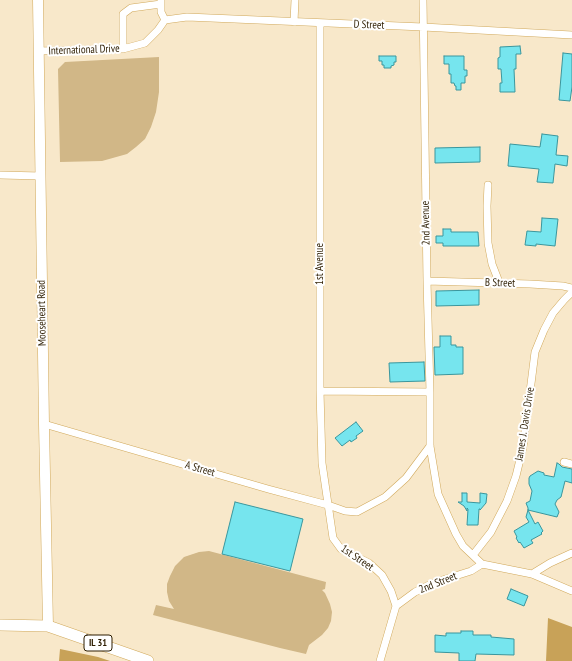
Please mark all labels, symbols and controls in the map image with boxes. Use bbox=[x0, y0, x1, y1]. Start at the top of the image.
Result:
street label: D Street bbox=[353, 18, 385, 32]
street label: International Drive bbox=[48, 42, 120, 58]
street label: 2nd Avenue bbox=[419, 201, 433, 245]
street label: 1st Avenue bbox=[313, 243, 327, 285]
street label: B Street bbox=[485, 276, 515, 290]
street label: Mooseheart Road bbox=[35, 280, 49, 346]
street label: James J. Davis Drive bbox=[513, 386, 537, 462]
street label: A Street bbox=[184, 458, 216, 480]
street label: 1st Street bbox=[338, 542, 376, 574]
street label: 2nd Street bbox=[417, 569, 459, 597]
road number: IL 31 bbox=[84, 635, 112, 651]

